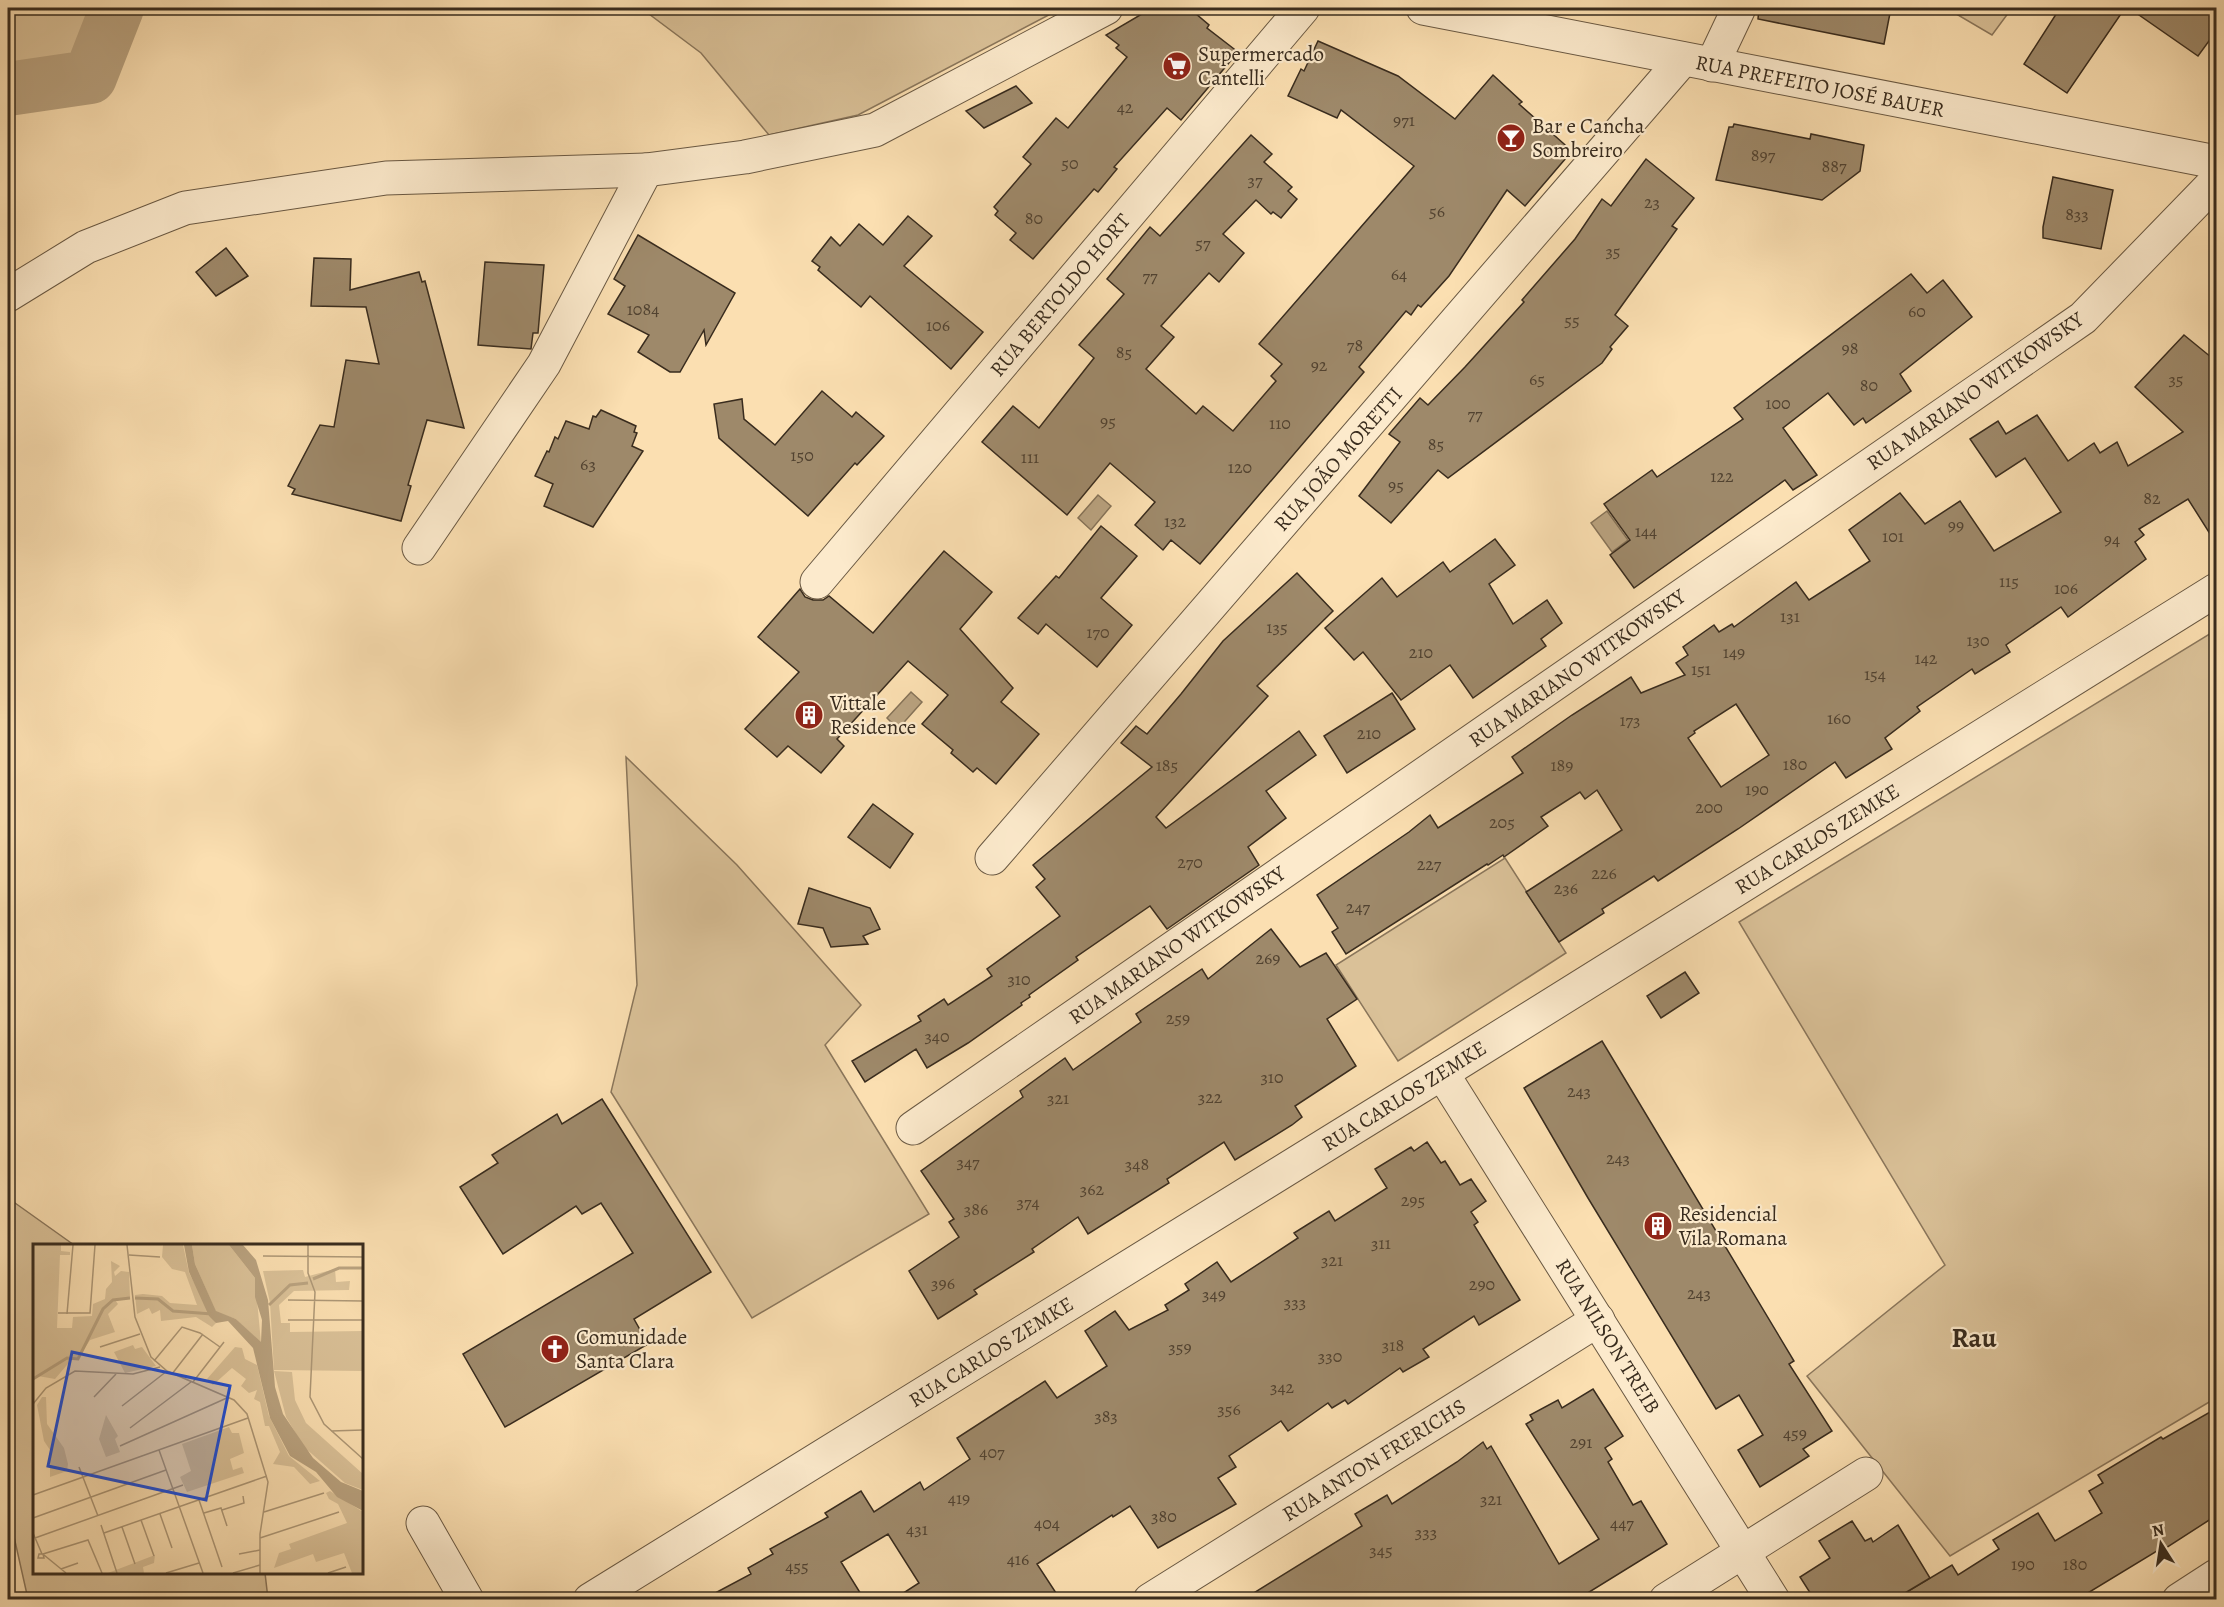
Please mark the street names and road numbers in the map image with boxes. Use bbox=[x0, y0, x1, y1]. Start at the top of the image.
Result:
street label: RUA PREFEITO JOSÉ BAUER bbox=[1693, 48, 1947, 124]
street label: RUA BERTOLDO HORT bbox=[983, 207, 1137, 382]
street label: RUA MARIANO WITKOWSKY bbox=[1861, 305, 2090, 477]
street label: RUA JOÃO MORETTI bbox=[1267, 381, 1409, 537]
street label: RUA MARIANO WITKOWSKY bbox=[1463, 582, 1692, 754]
street label: RUA CARLOS ZEMKE bbox=[1729, 777, 1905, 901]
street label: RUA MARIANO WITKOWSKY bbox=[1063, 859, 1292, 1031]
street label: RUA CARLOS ZEMKE bbox=[1316, 1034, 1492, 1158]
street label: RUA NILSON TREIB bbox=[1549, 1253, 1667, 1419]
street label: RUA CARLOS ZEMKE bbox=[903, 1290, 1079, 1414]
street label: RUA ANTON FRERICHS bbox=[1277, 1392, 1471, 1528]

